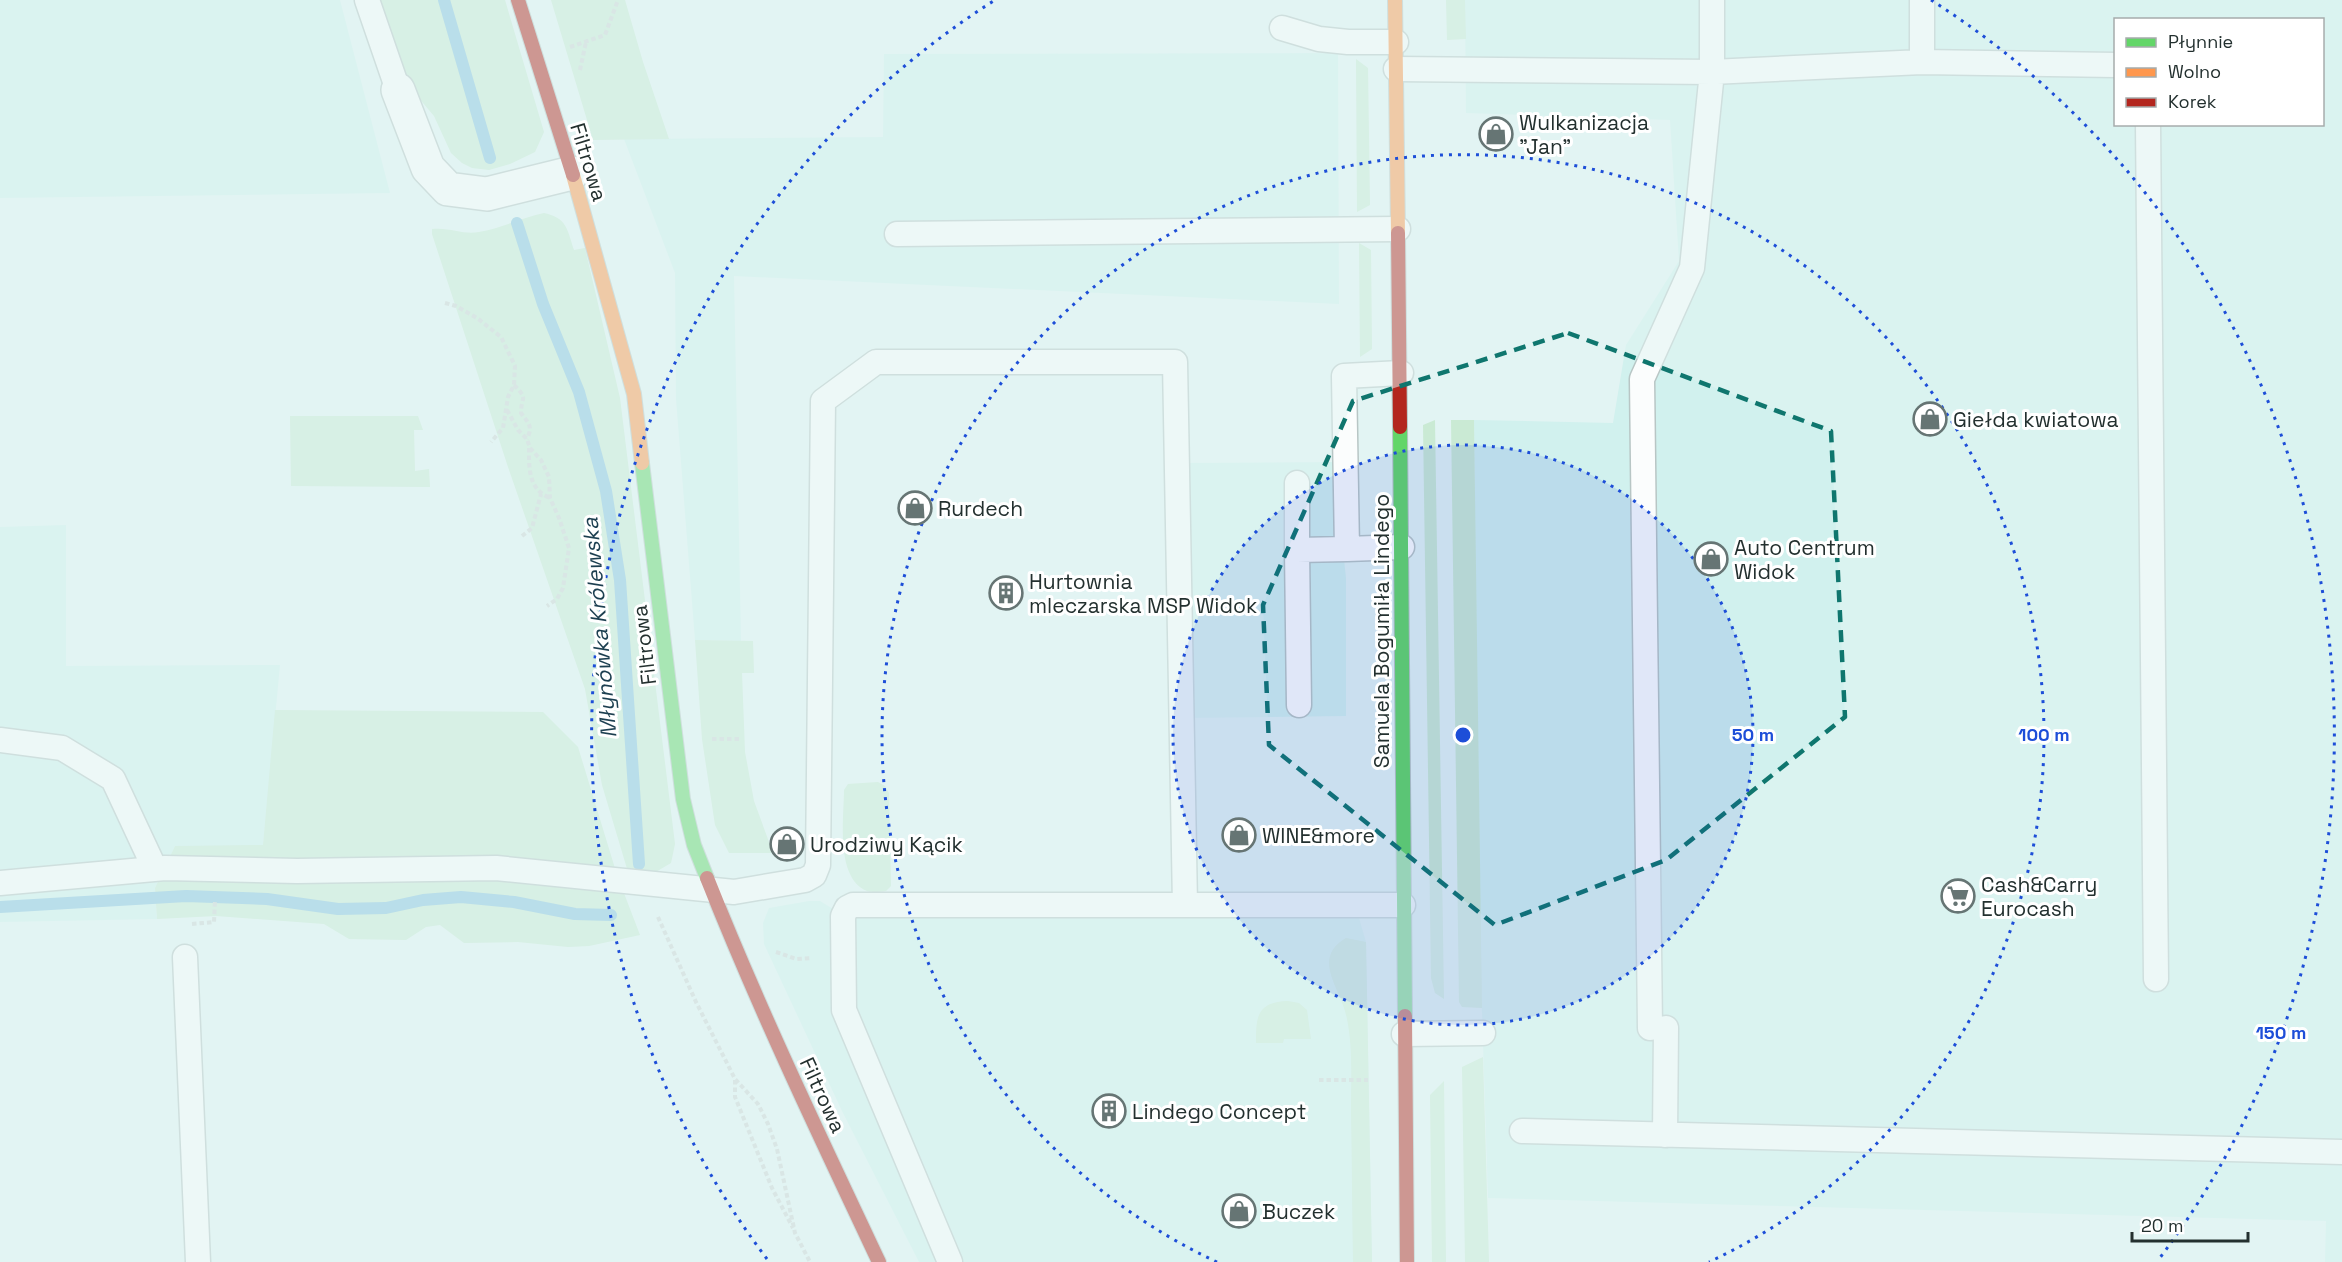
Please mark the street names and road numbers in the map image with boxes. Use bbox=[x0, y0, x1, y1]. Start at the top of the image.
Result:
street label: Filtrowa bbox=[564, 120, 614, 204]
street label: Samuela Bogumiła Lindego bbox=[1368, 494, 1395, 768]
street label: Filtrowa bbox=[626, 603, 662, 687]
street label: Filtrowa bbox=[794, 1053, 852, 1137]

